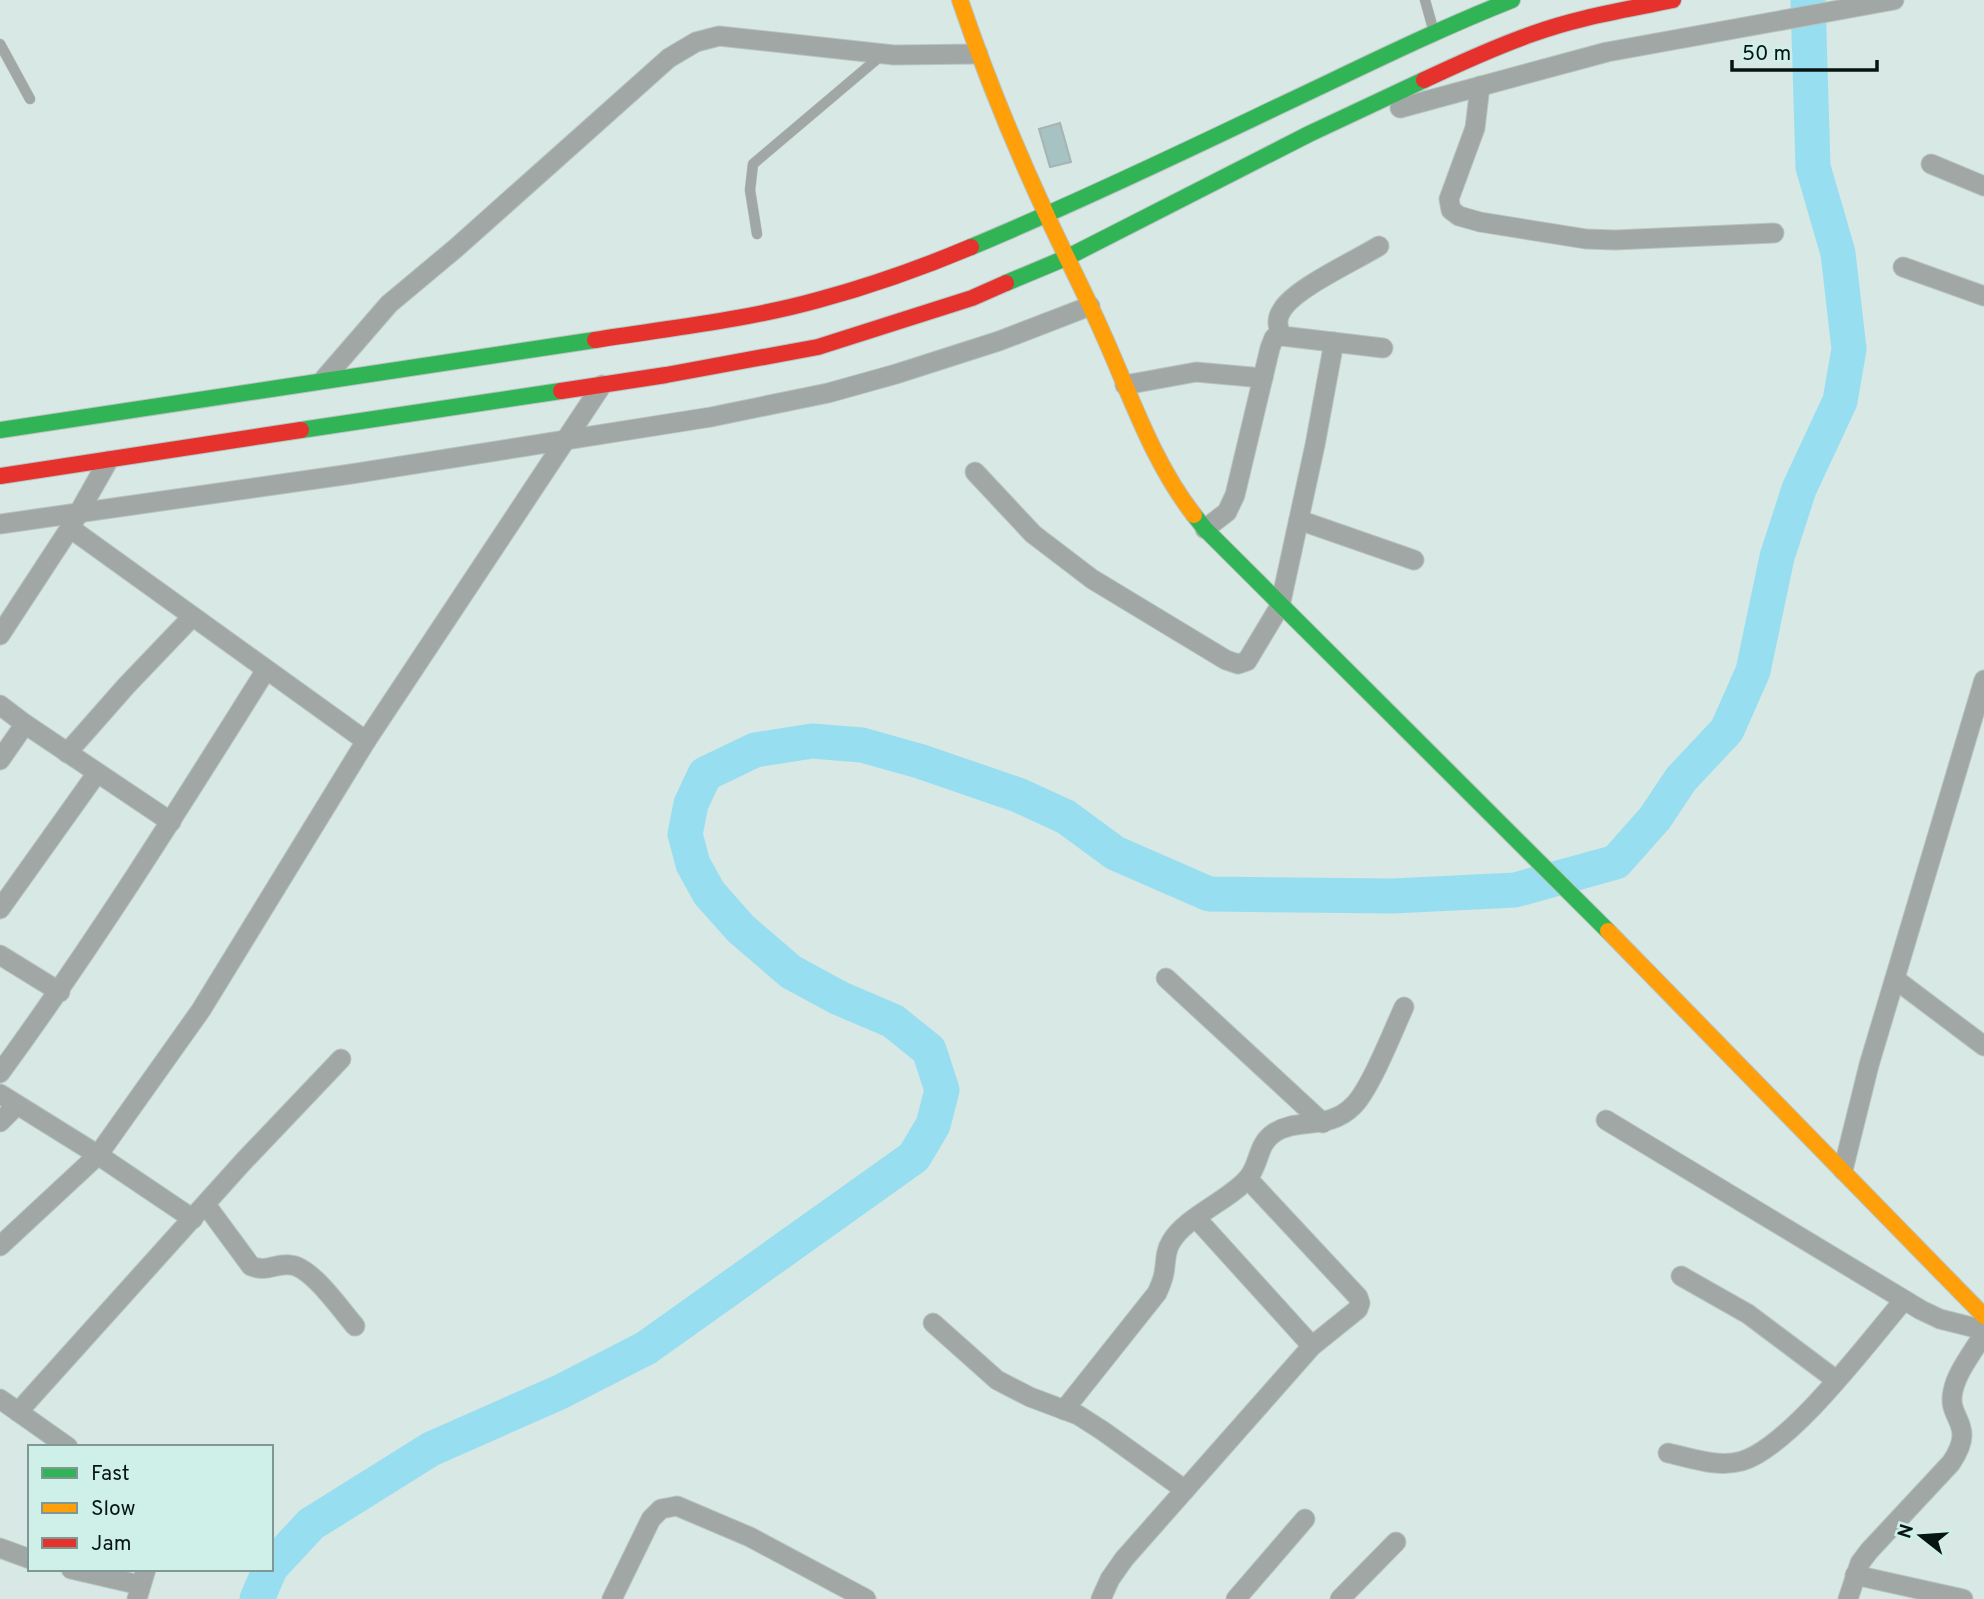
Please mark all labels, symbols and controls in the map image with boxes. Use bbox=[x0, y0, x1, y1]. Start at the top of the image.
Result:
scale bar bbox=[1732, 28, 1877, 72]
text: 50 m bbox=[1742, 41, 1791, 68]
legend bbox=[28, 1445, 273, 1571]
text: Fast bbox=[91, 1461, 130, 1488]
text: Slow bbox=[91, 1496, 136, 1523]
north arrow bbox=[1886, 1501, 1956, 1571]
text: N bbox=[1893, 1522, 1920, 1542]
text: Jam bbox=[91, 1531, 132, 1558]

